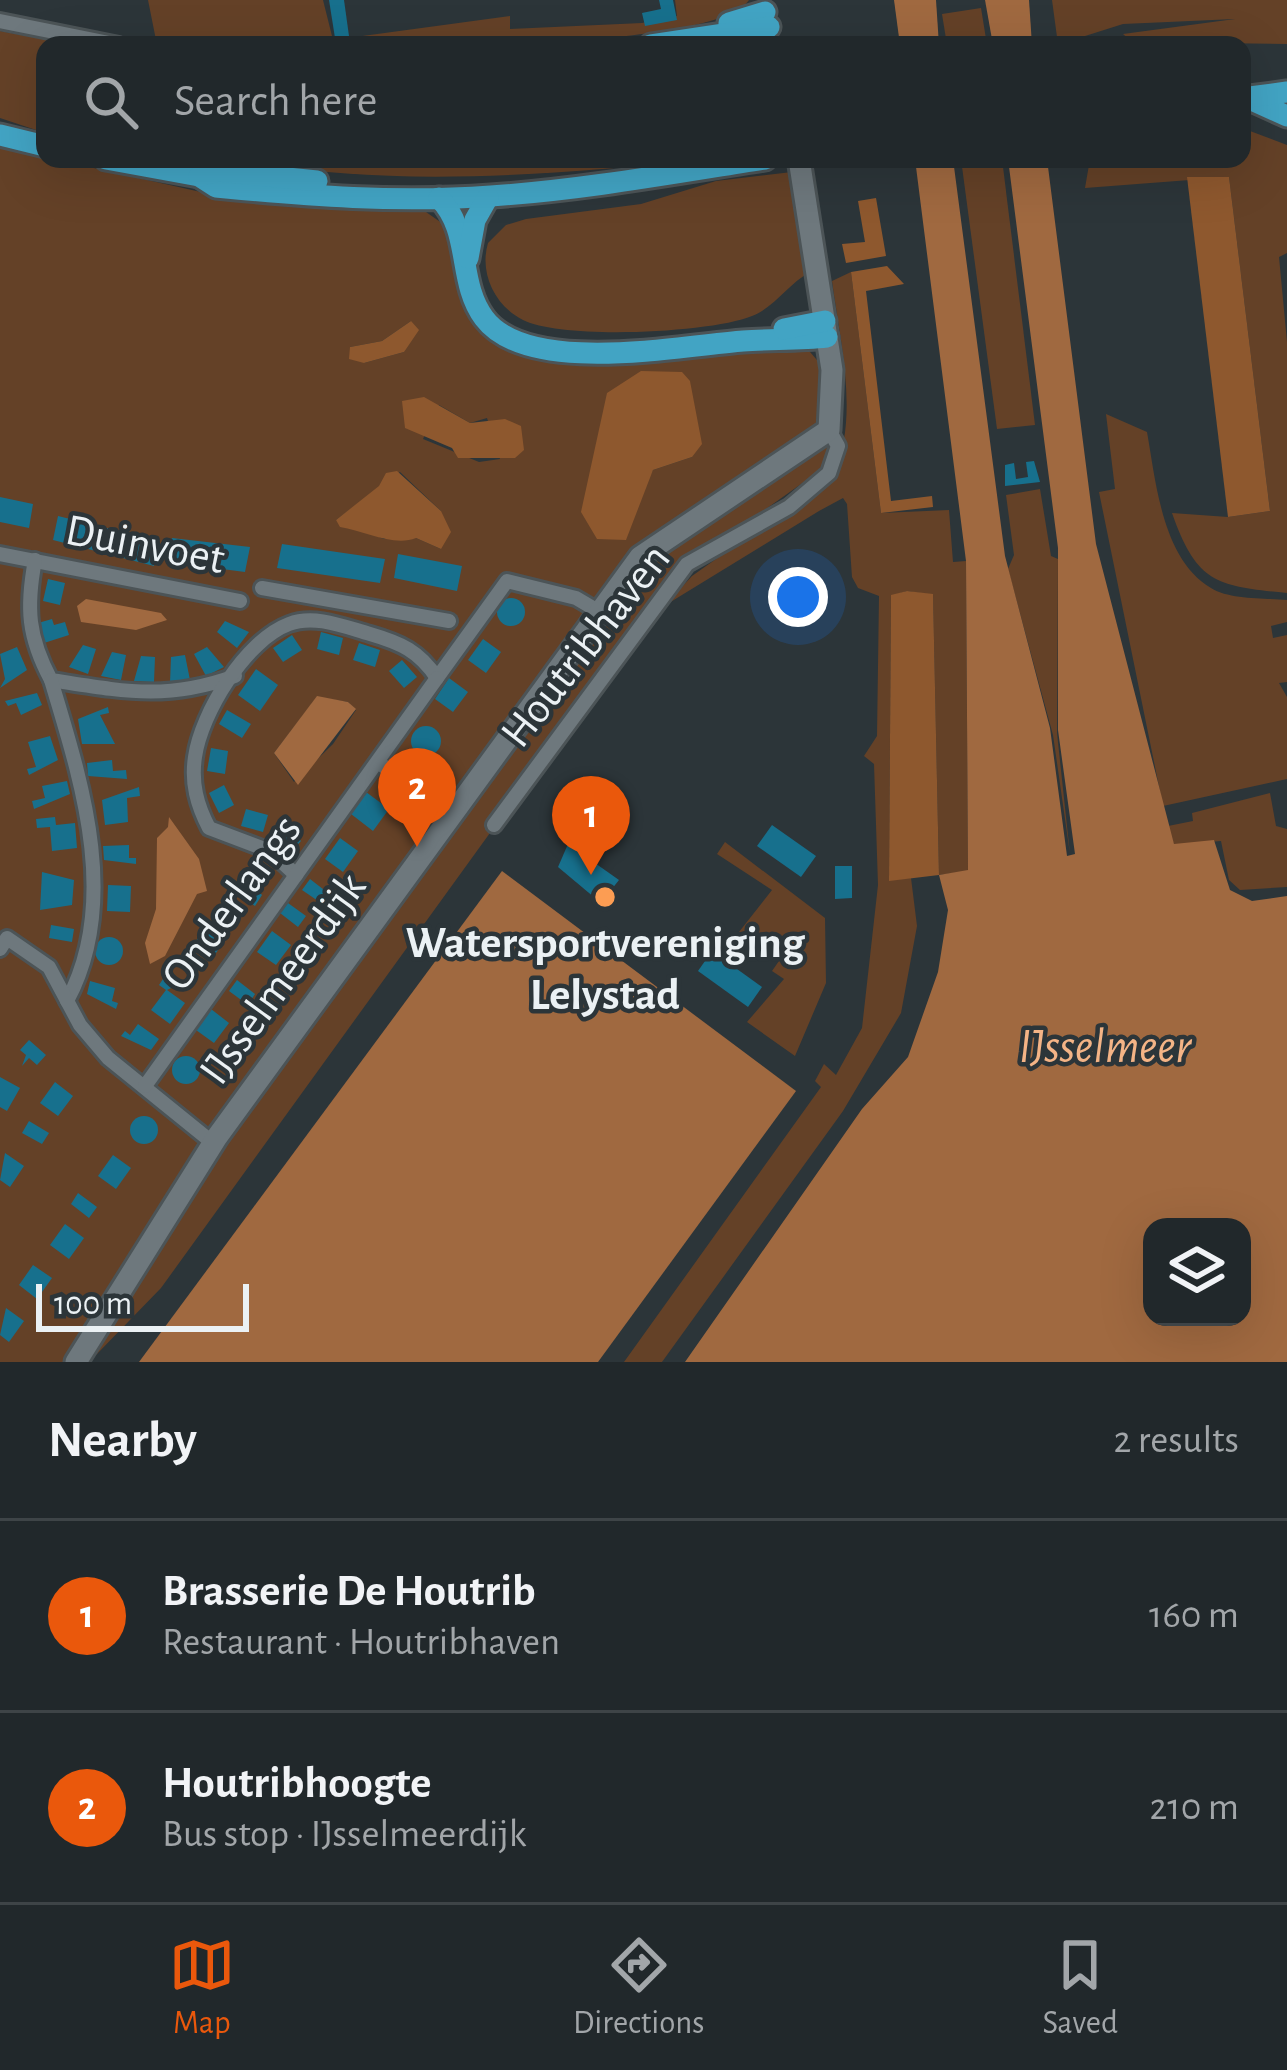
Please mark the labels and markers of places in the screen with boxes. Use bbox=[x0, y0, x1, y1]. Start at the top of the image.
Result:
pin: 2 bbox=[378, 748, 456, 847]
pin: 1 bbox=[552, 776, 630, 875]
marker: Watersportvereniging Lelystad bbox=[592, 884, 618, 910]
place label: Watersportvereniging Lelystad bbox=[406, 921, 805, 1018]

